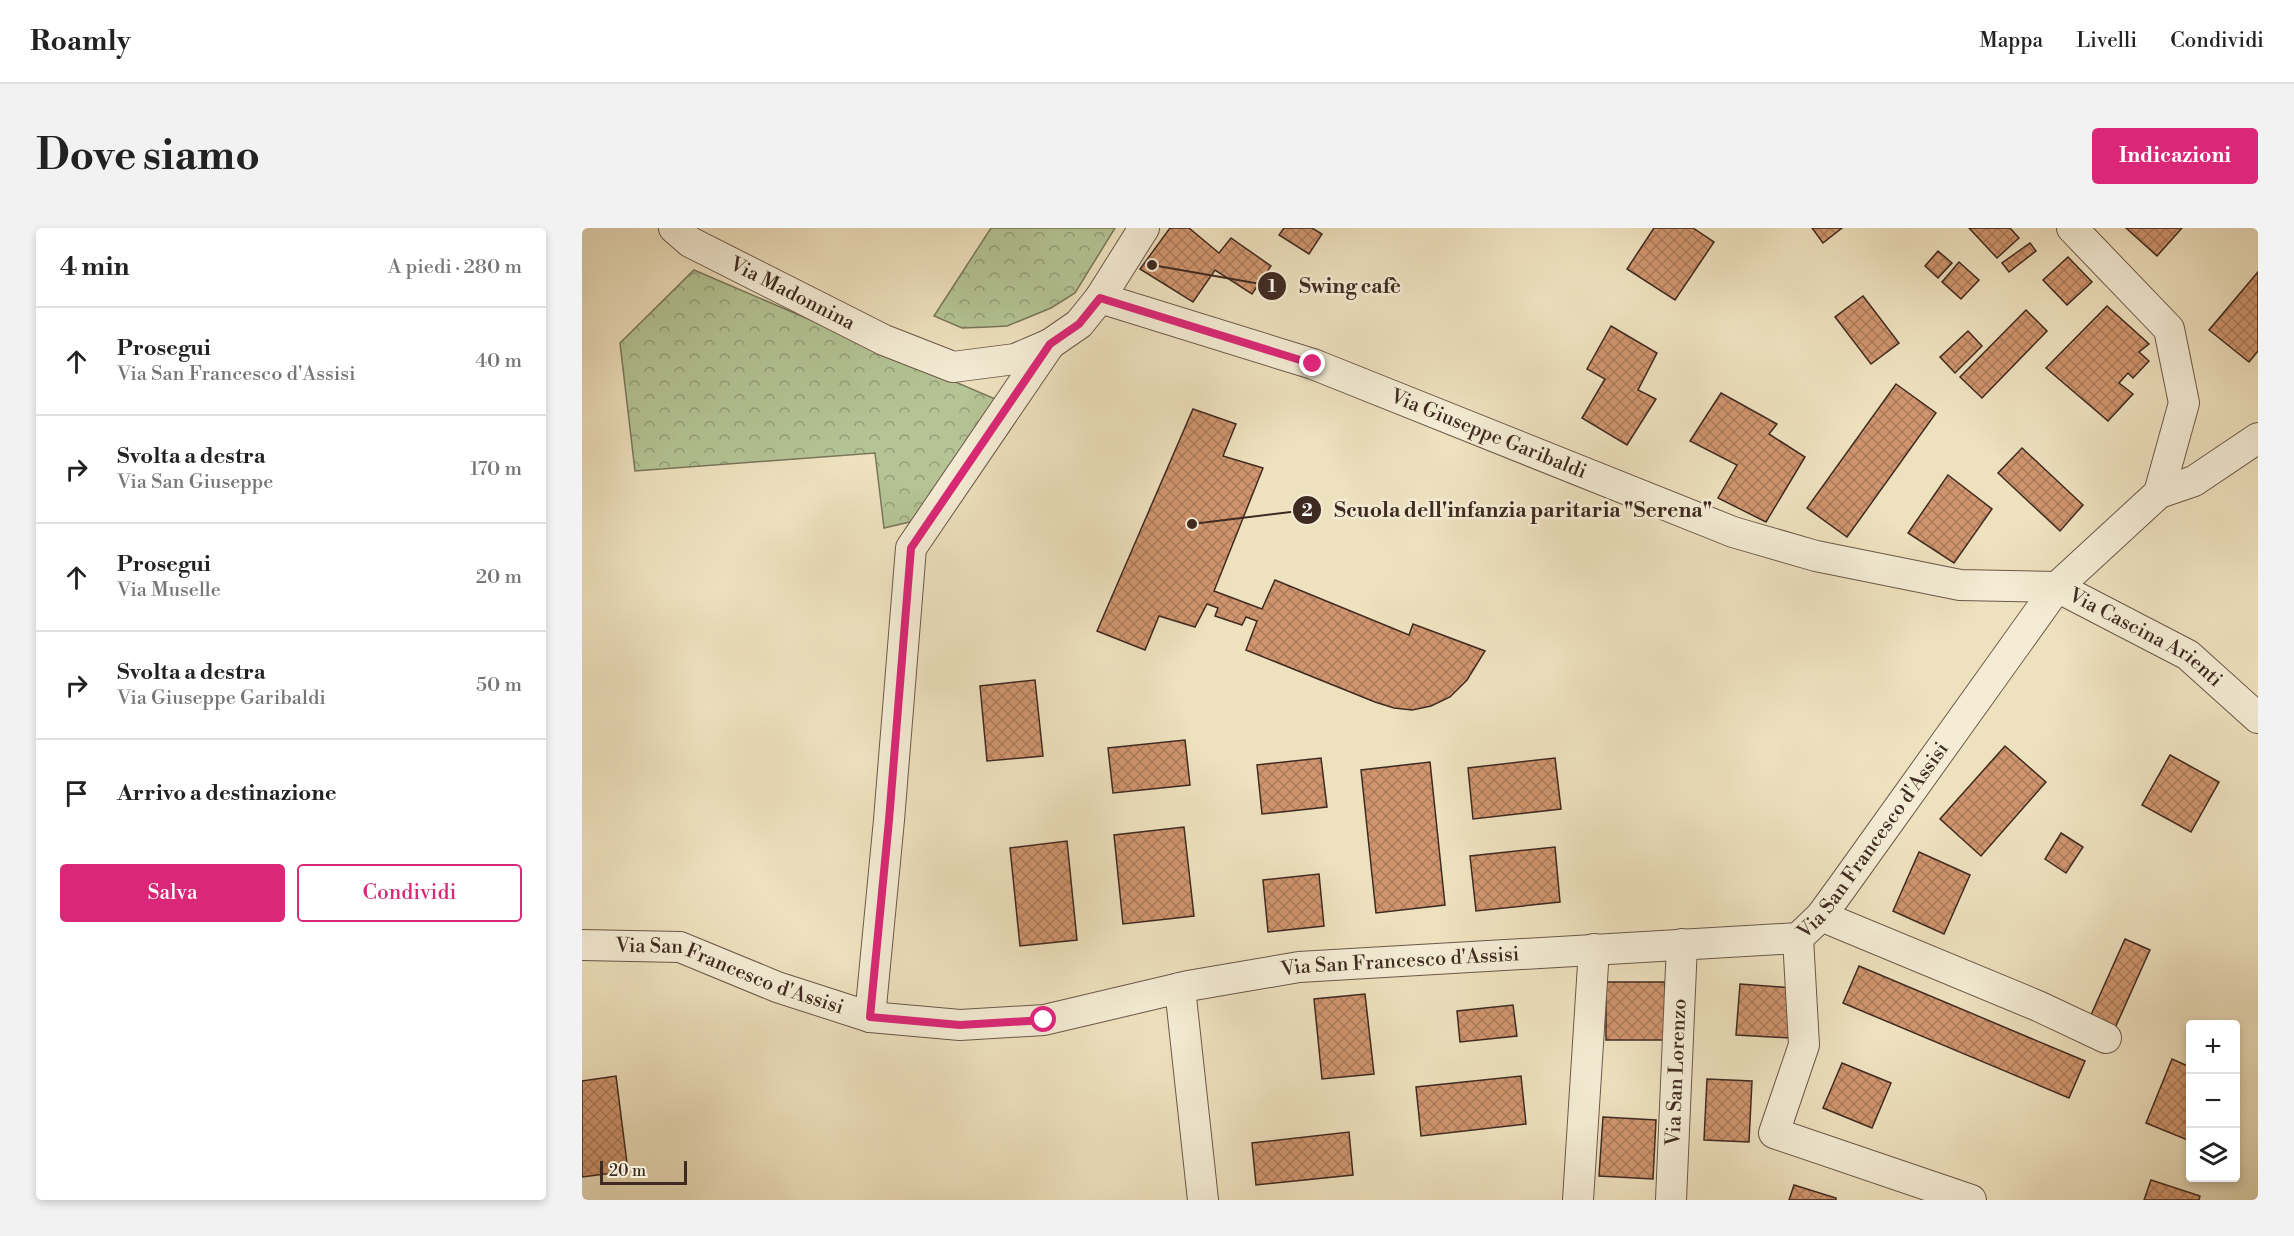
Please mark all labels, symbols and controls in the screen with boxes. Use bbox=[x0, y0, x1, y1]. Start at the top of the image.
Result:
text: Roamly bbox=[30, 24, 131, 59]
text: Mappa bbox=[1979, 28, 2043, 54]
text: Livelli bbox=[2076, 28, 2137, 54]
text: Condividi bbox=[2170, 28, 2264, 54]
button: Indicazioni bbox=[2092, 128, 2258, 184]
text: Dove siamo bbox=[36, 130, 260, 183]
text: 4 min bbox=[60, 251, 130, 283]
street label: Via Madonnina bbox=[725, 251, 860, 336]
text: A piedi · 280 m bbox=[388, 255, 522, 280]
callout: Swing cafè bbox=[1257, 266, 1413, 305]
text: Swing cafè bbox=[1299, 274, 1401, 300]
text: 1 bbox=[1268, 275, 1277, 298]
text: Prosegui bbox=[117, 335, 211, 362]
icon: ahead bbox=[60, 345, 93, 378]
text: 40 m bbox=[475, 349, 522, 374]
route end bbox=[1299, 350, 1325, 376]
text: Via San Francesco d'Assisi bbox=[117, 362, 356, 387]
street label: Via Giuseppe Garibaldi bbox=[1386, 383, 1591, 485]
text: Svolta a destra bbox=[117, 443, 266, 470]
icon: right bbox=[60, 453, 93, 486]
text: 170 m bbox=[470, 457, 522, 482]
text: Via San Giuseppe bbox=[117, 470, 273, 495]
callout: Scuola dell'infanzia paritaria "Serena" bbox=[1292, 490, 1724, 529]
text: Scuola dell'infanzia paritaria "Serena" bbox=[1334, 498, 1712, 524]
text: 2 bbox=[1301, 499, 1313, 522]
text: Prosegui bbox=[117, 551, 211, 578]
icon: ahead bbox=[60, 561, 93, 594]
text: 20 m bbox=[476, 565, 522, 590]
text: Via Muselle bbox=[117, 578, 221, 603]
street label: Via Cascina Arienti bbox=[2064, 582, 2228, 693]
text: Svolta a destra bbox=[117, 659, 266, 686]
icon: right bbox=[60, 669, 93, 702]
text: 50 m bbox=[476, 673, 522, 698]
text: Via Giuseppe Garibaldi bbox=[117, 686, 326, 711]
street label: Via San Francesco d'Assisi bbox=[1792, 737, 1954, 945]
icon: arrive bbox=[60, 777, 93, 810]
text: Arrivo a destinazione bbox=[117, 780, 337, 807]
button: Salva bbox=[60, 864, 285, 922]
button: Condividi bbox=[297, 864, 522, 922]
street label: Via San Francesco d'Assisi bbox=[614, 933, 847, 1020]
street label: Via San Francesco d'Assisi bbox=[1278, 942, 1520, 983]
street label: Via San Lorenzo bbox=[1661, 998, 1692, 1147]
route start bbox=[1030, 1006, 1056, 1032]
map controls bbox=[2186, 1020, 2240, 1182]
button: + bbox=[2186, 1020, 2240, 1074]
button: − bbox=[2186, 1074, 2240, 1128]
button: layers bbox=[2186, 1128, 2240, 1182]
scale bar bbox=[600, 1158, 687, 1186]
text: 20 m bbox=[609, 1161, 646, 1181]

